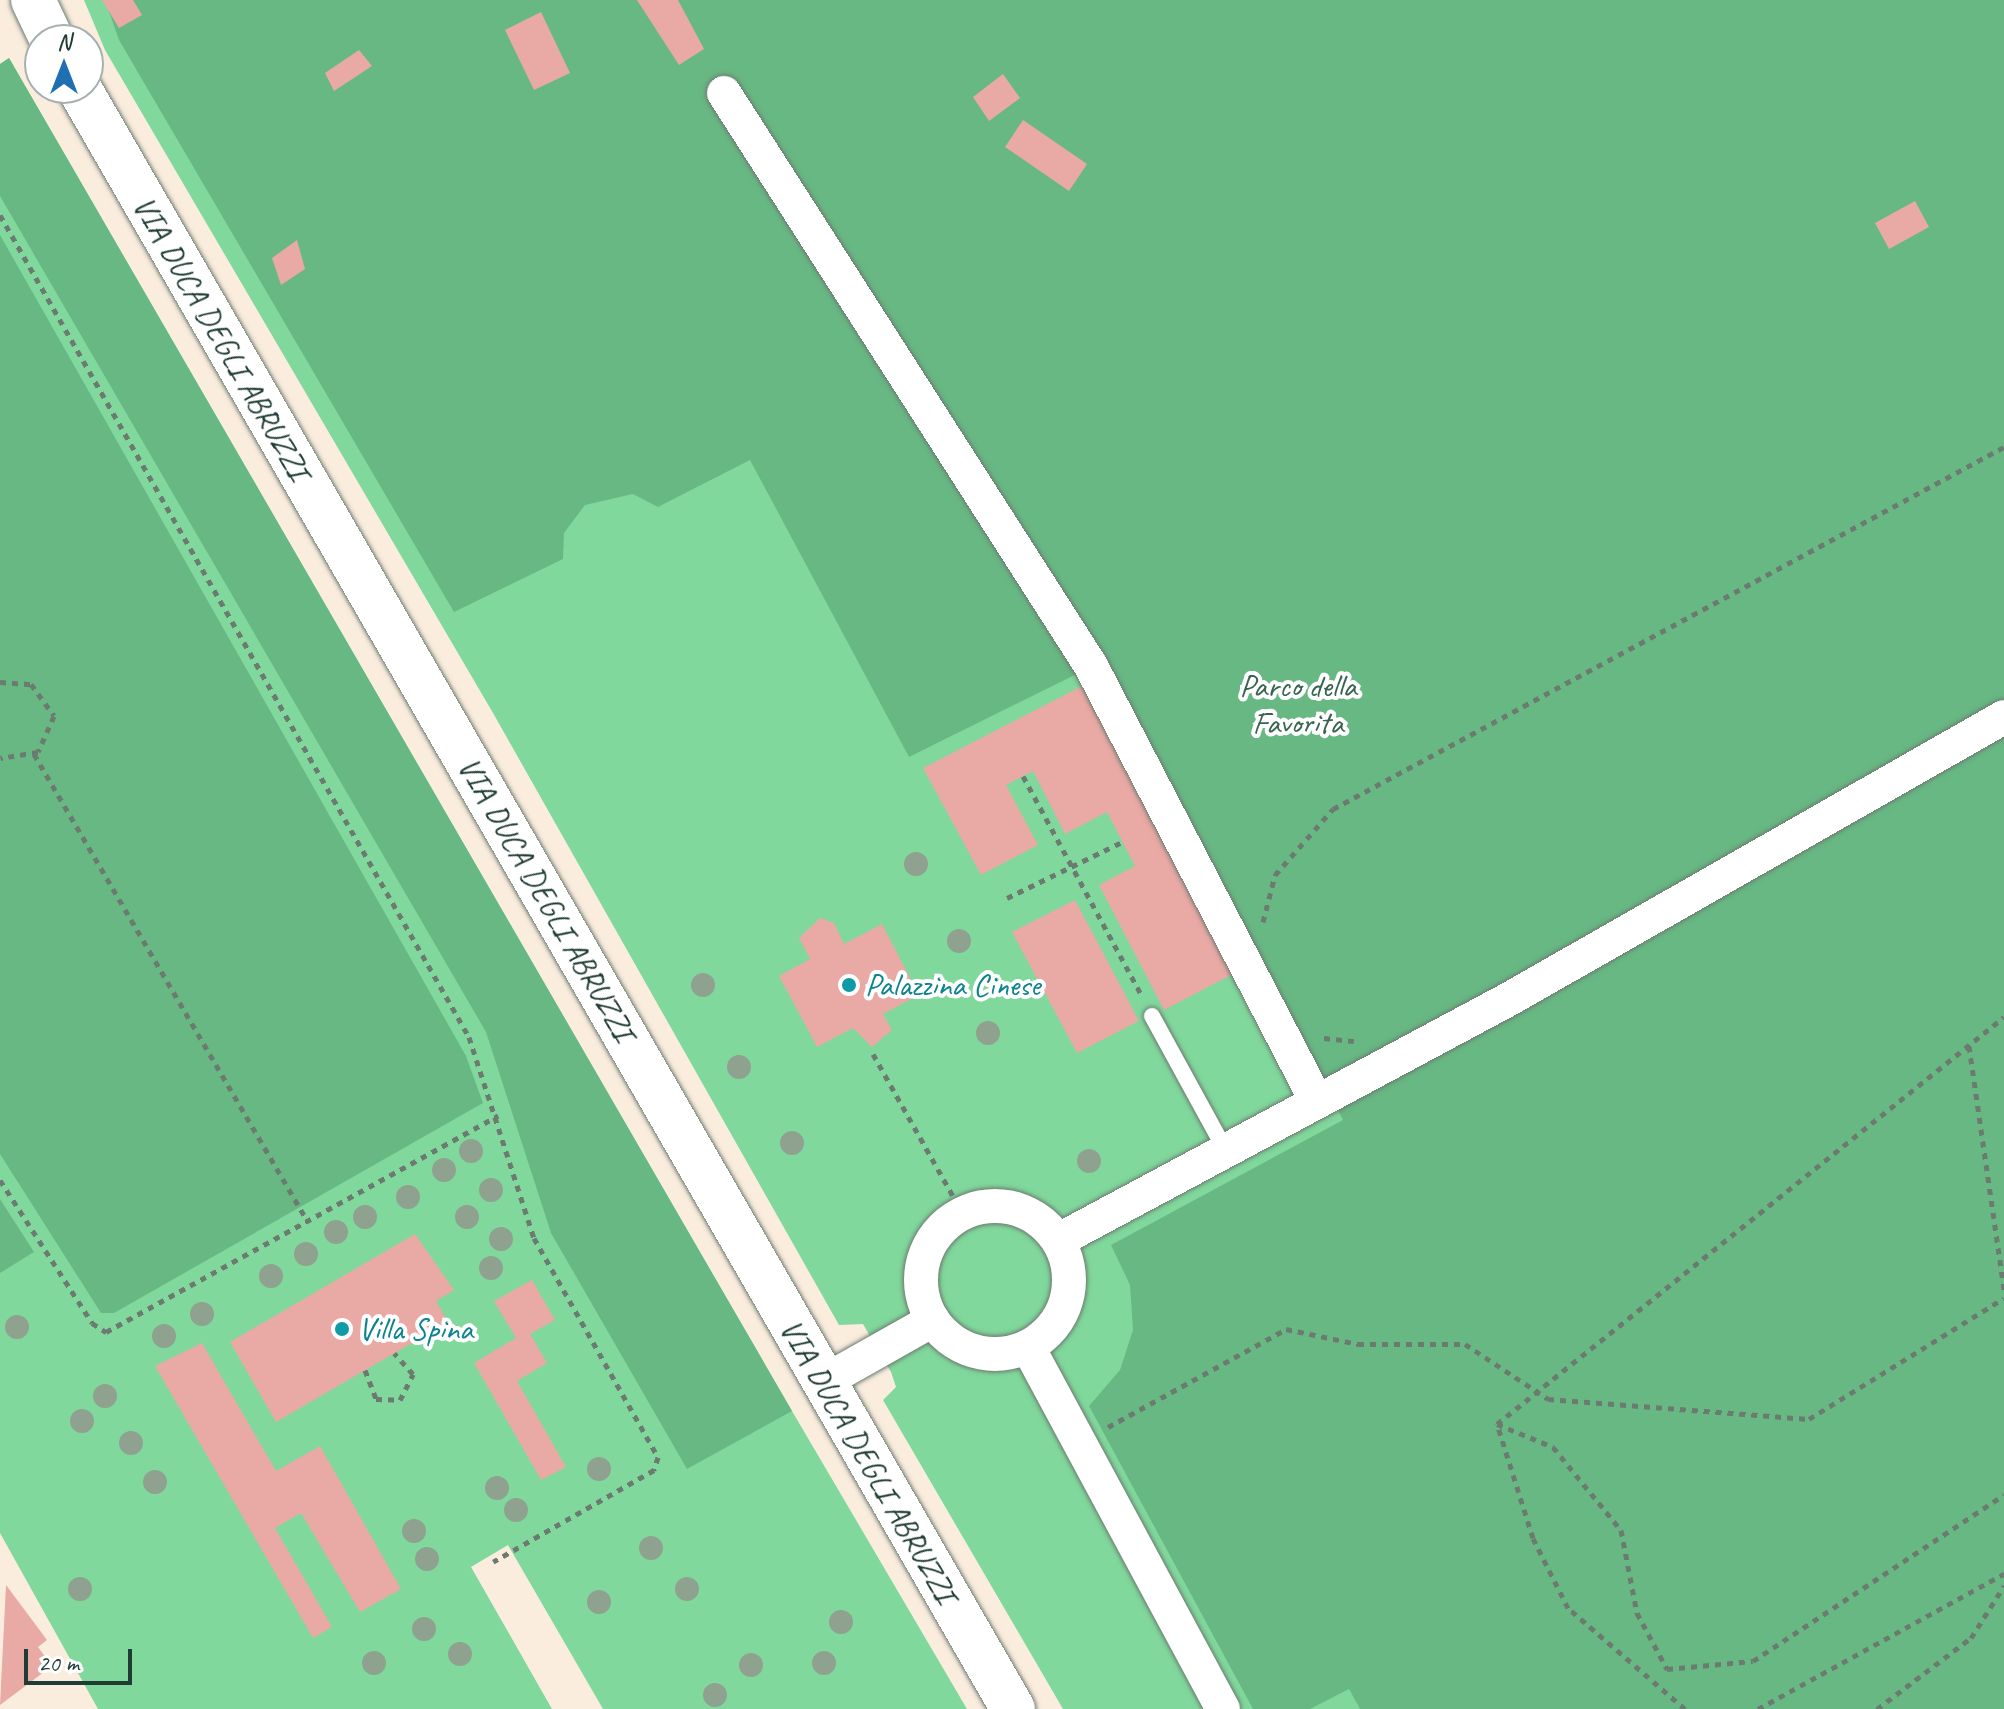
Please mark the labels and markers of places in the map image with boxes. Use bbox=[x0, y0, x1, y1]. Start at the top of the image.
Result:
place label: Palazzina Cinese bbox=[865, 966, 1040, 1004]
marker: Palazzina Cinese bbox=[840, 976, 858, 994]
place label: Villa Spina bbox=[358, 1310, 472, 1348]
marker: Villa Spina bbox=[333, 1320, 351, 1338]

